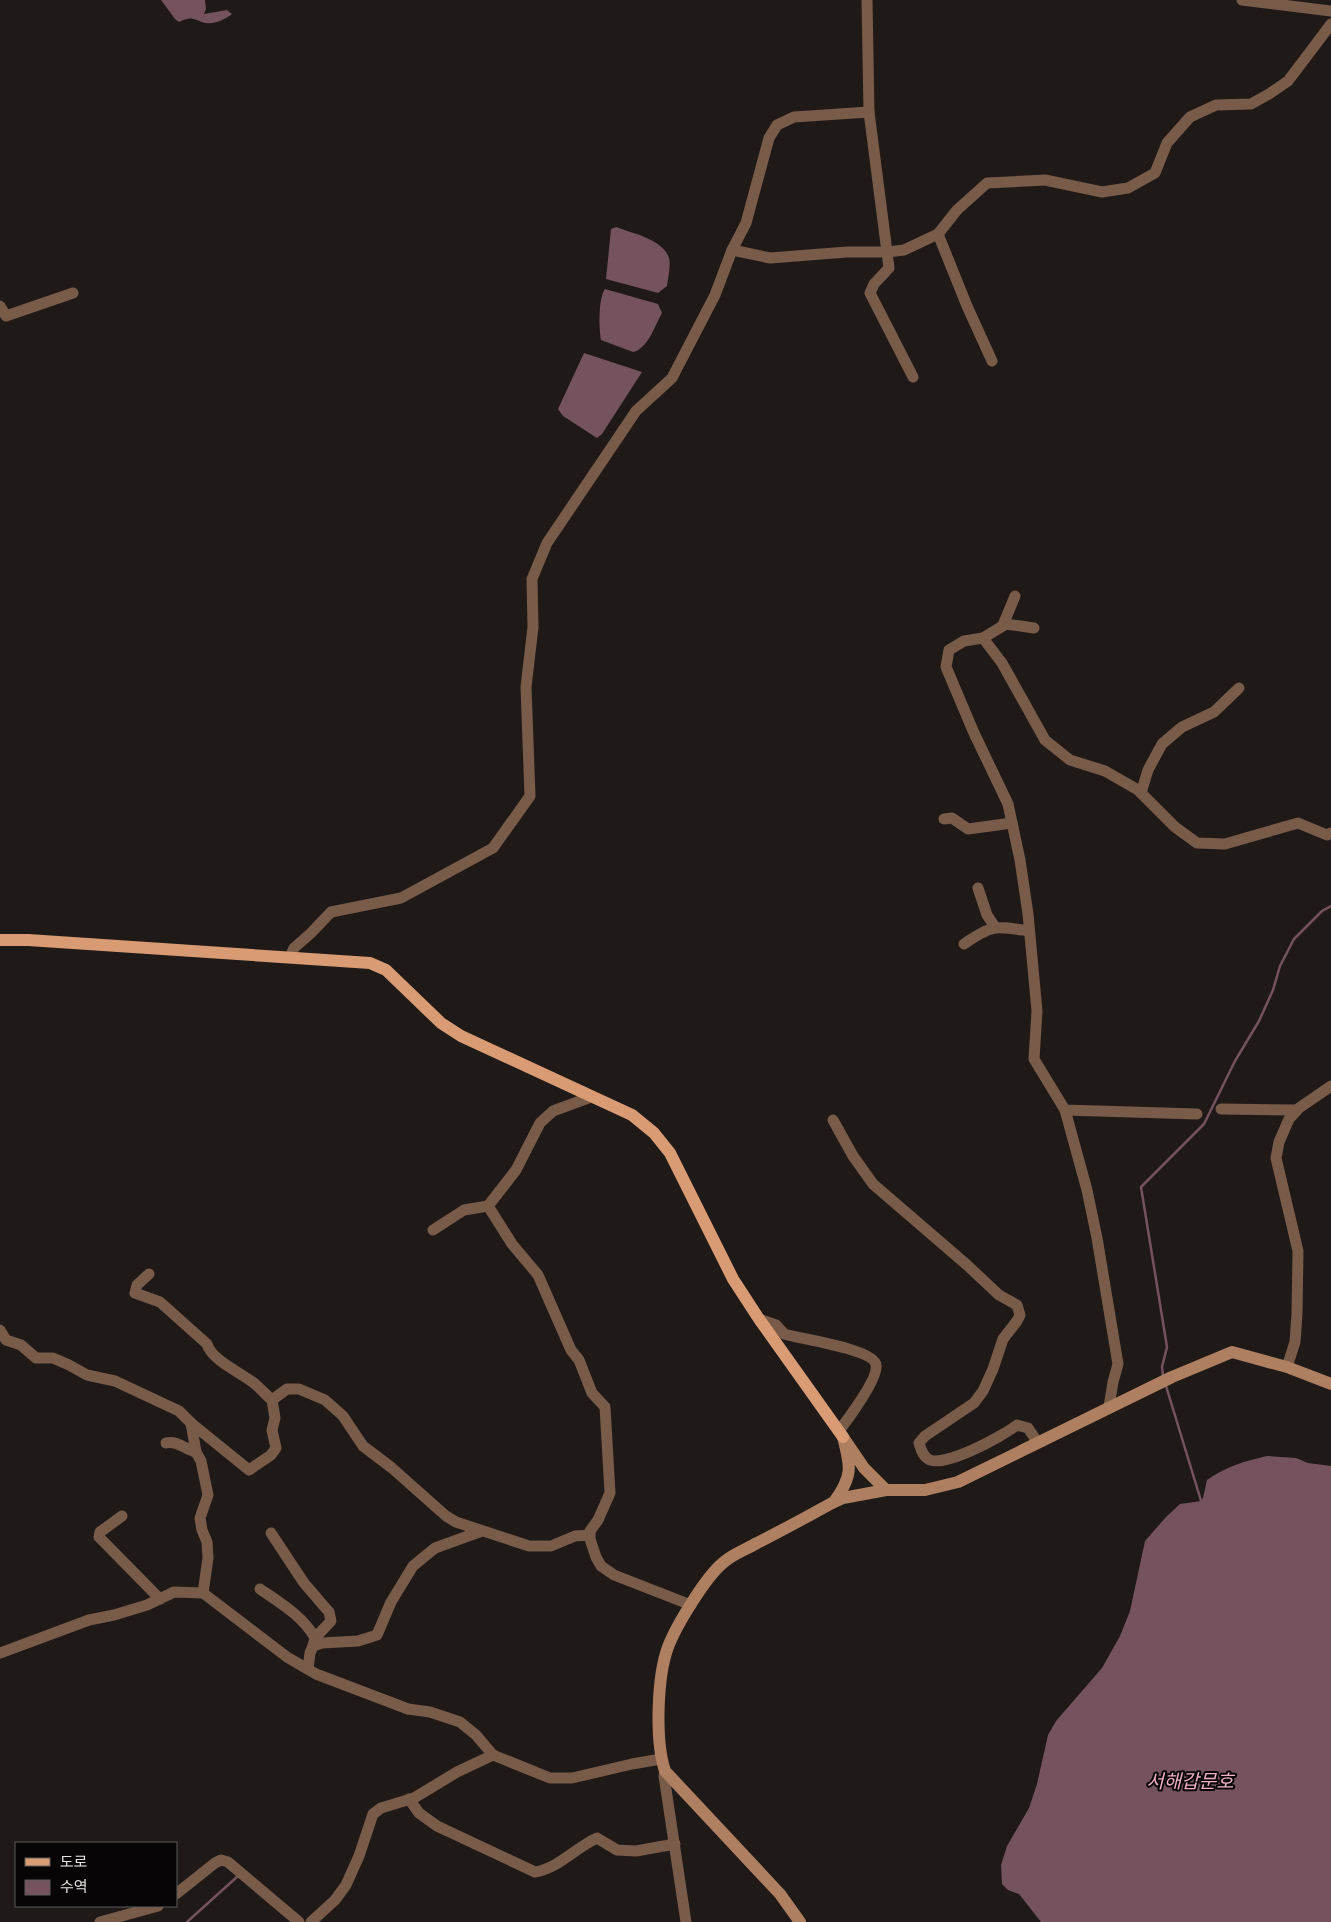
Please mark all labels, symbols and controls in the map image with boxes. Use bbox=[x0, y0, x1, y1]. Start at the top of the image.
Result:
water label: 서해갑문호 bbox=[1146, 1768, 1235, 1793]
legend bbox=[15, 1842, 178, 1907]
text: 도로 bbox=[60, 1851, 88, 1871]
text: 수역 bbox=[60, 1876, 88, 1896]

